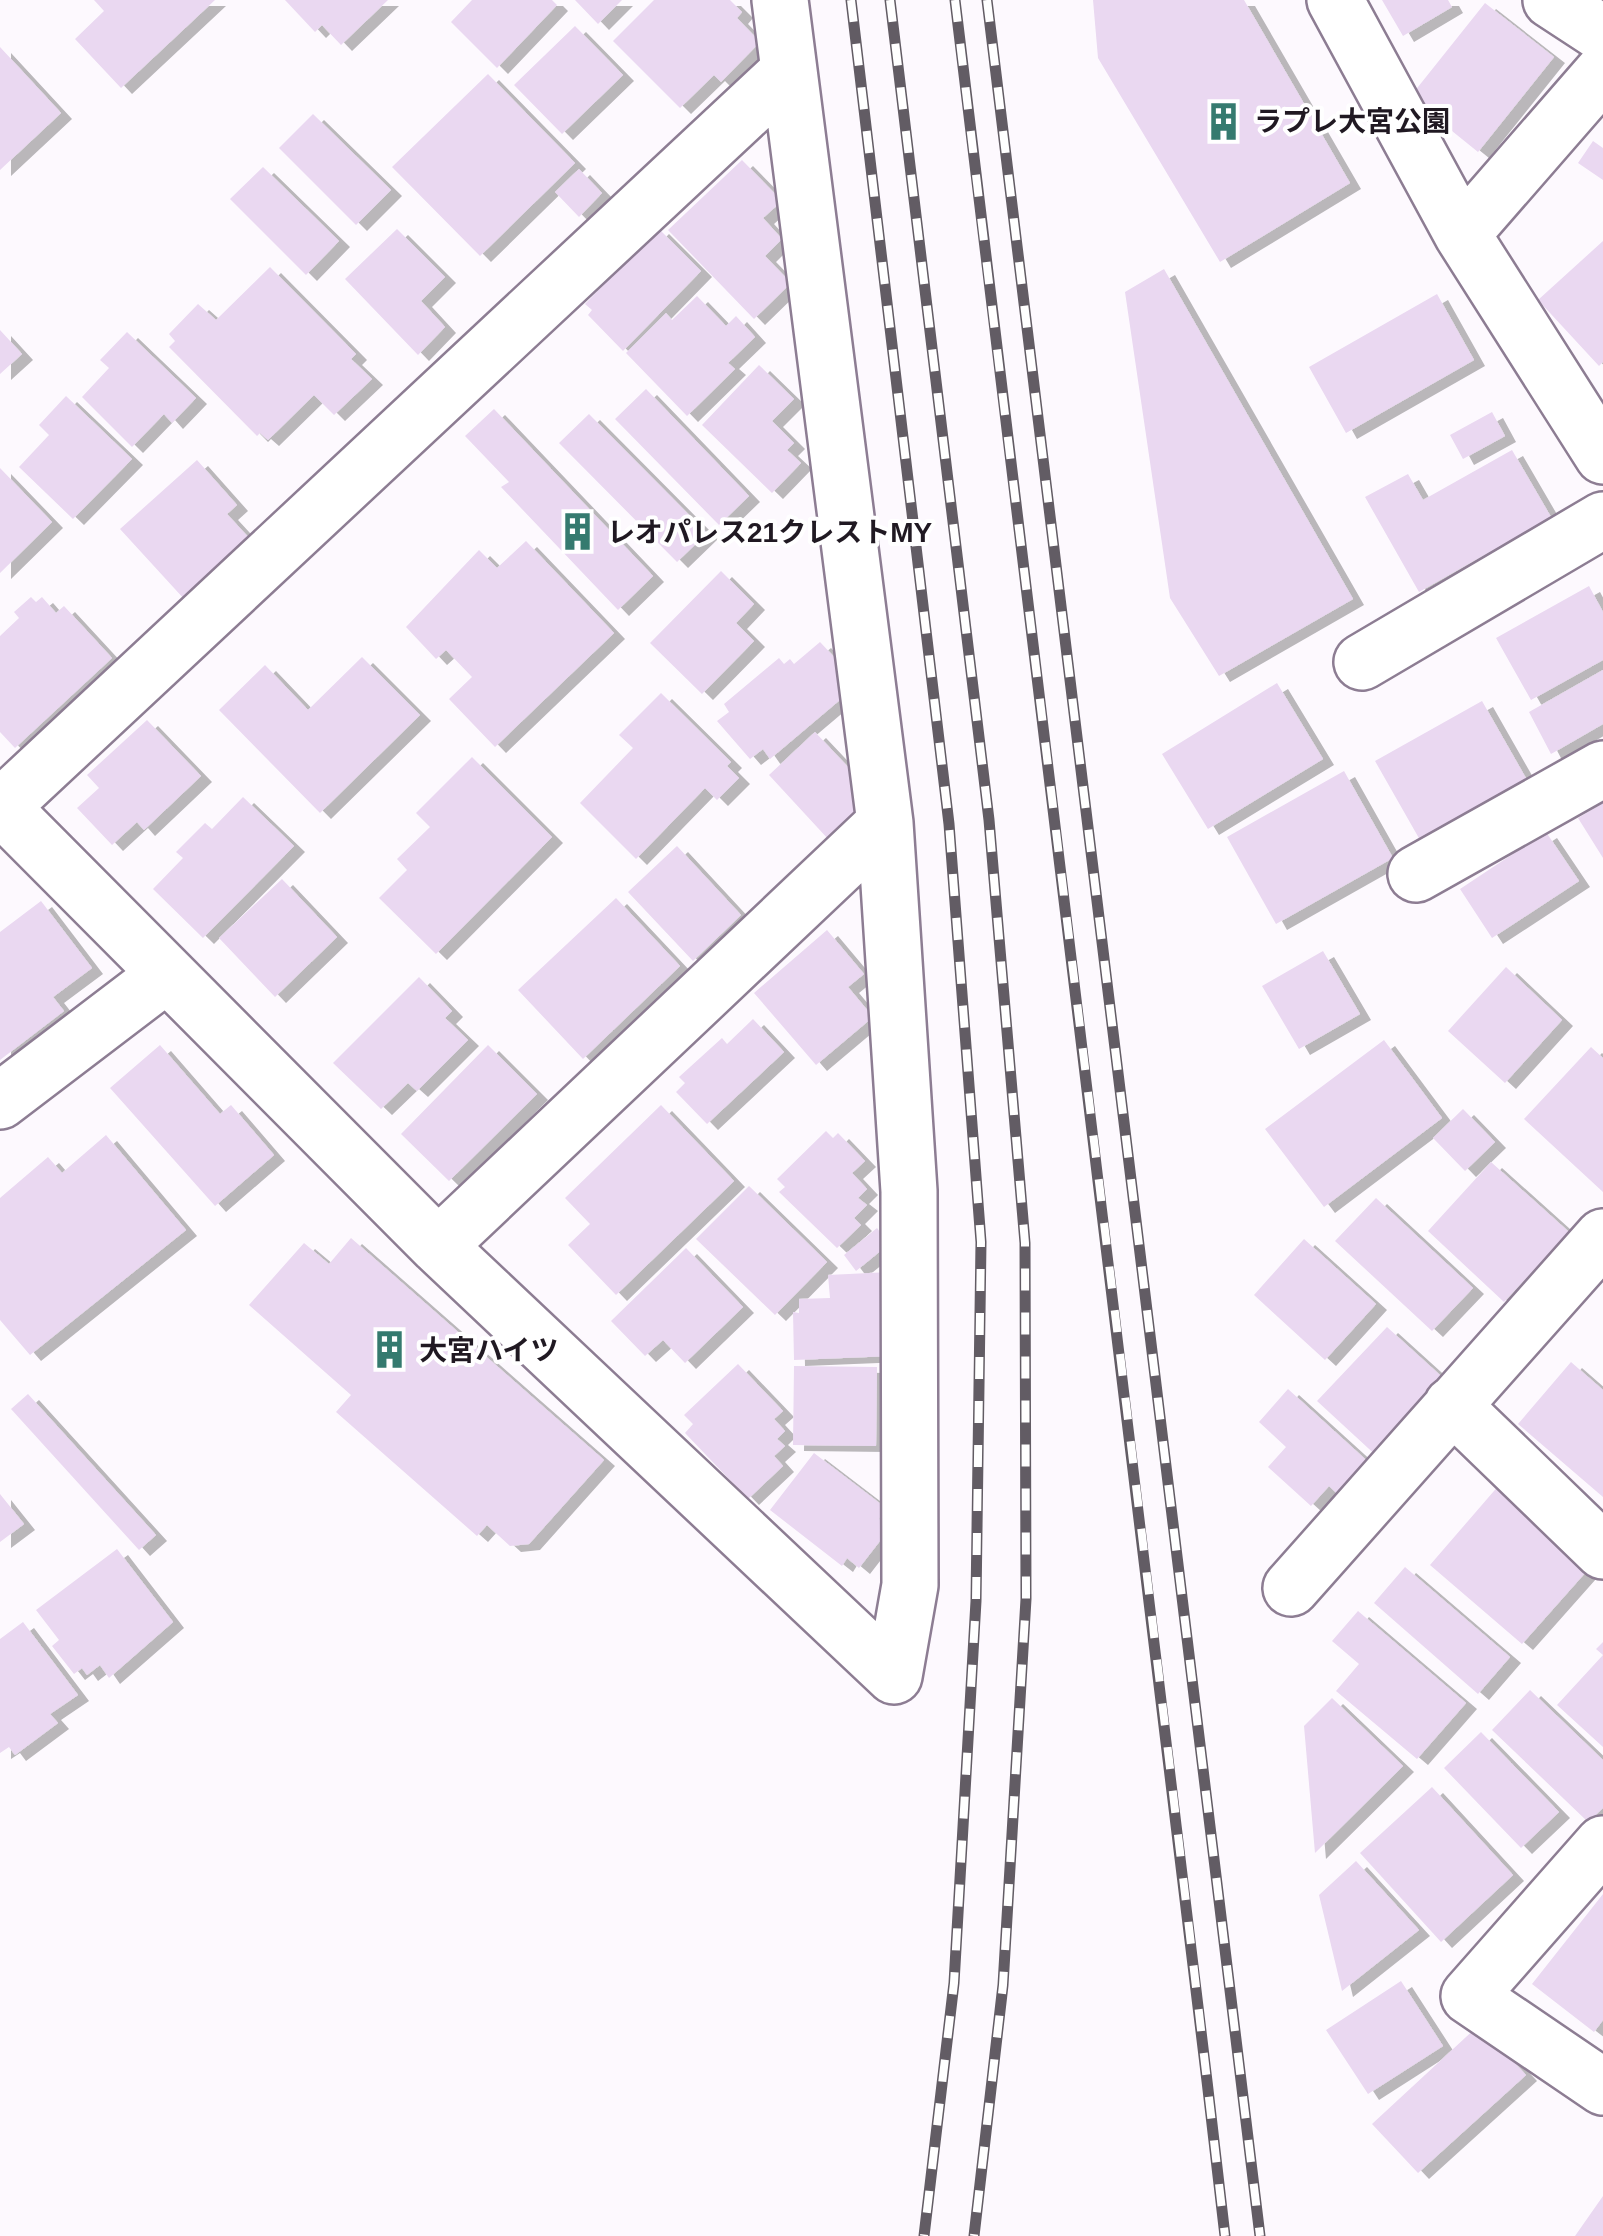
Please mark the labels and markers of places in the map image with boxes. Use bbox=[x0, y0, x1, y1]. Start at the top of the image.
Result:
building icon: ラプレ大宮公園 bbox=[1203, 100, 1245, 142]
place label: ラプレ大宮公園 bbox=[1254, 106, 1450, 137]
building icon: レオパレス21クレストMY bbox=[556, 511, 598, 553]
place label: レオパレス21クレストMY bbox=[607, 517, 932, 548]
building icon: 大宮ハイツ bbox=[368, 1329, 410, 1371]
place label: 大宮ハイツ bbox=[419, 1335, 558, 1366]

